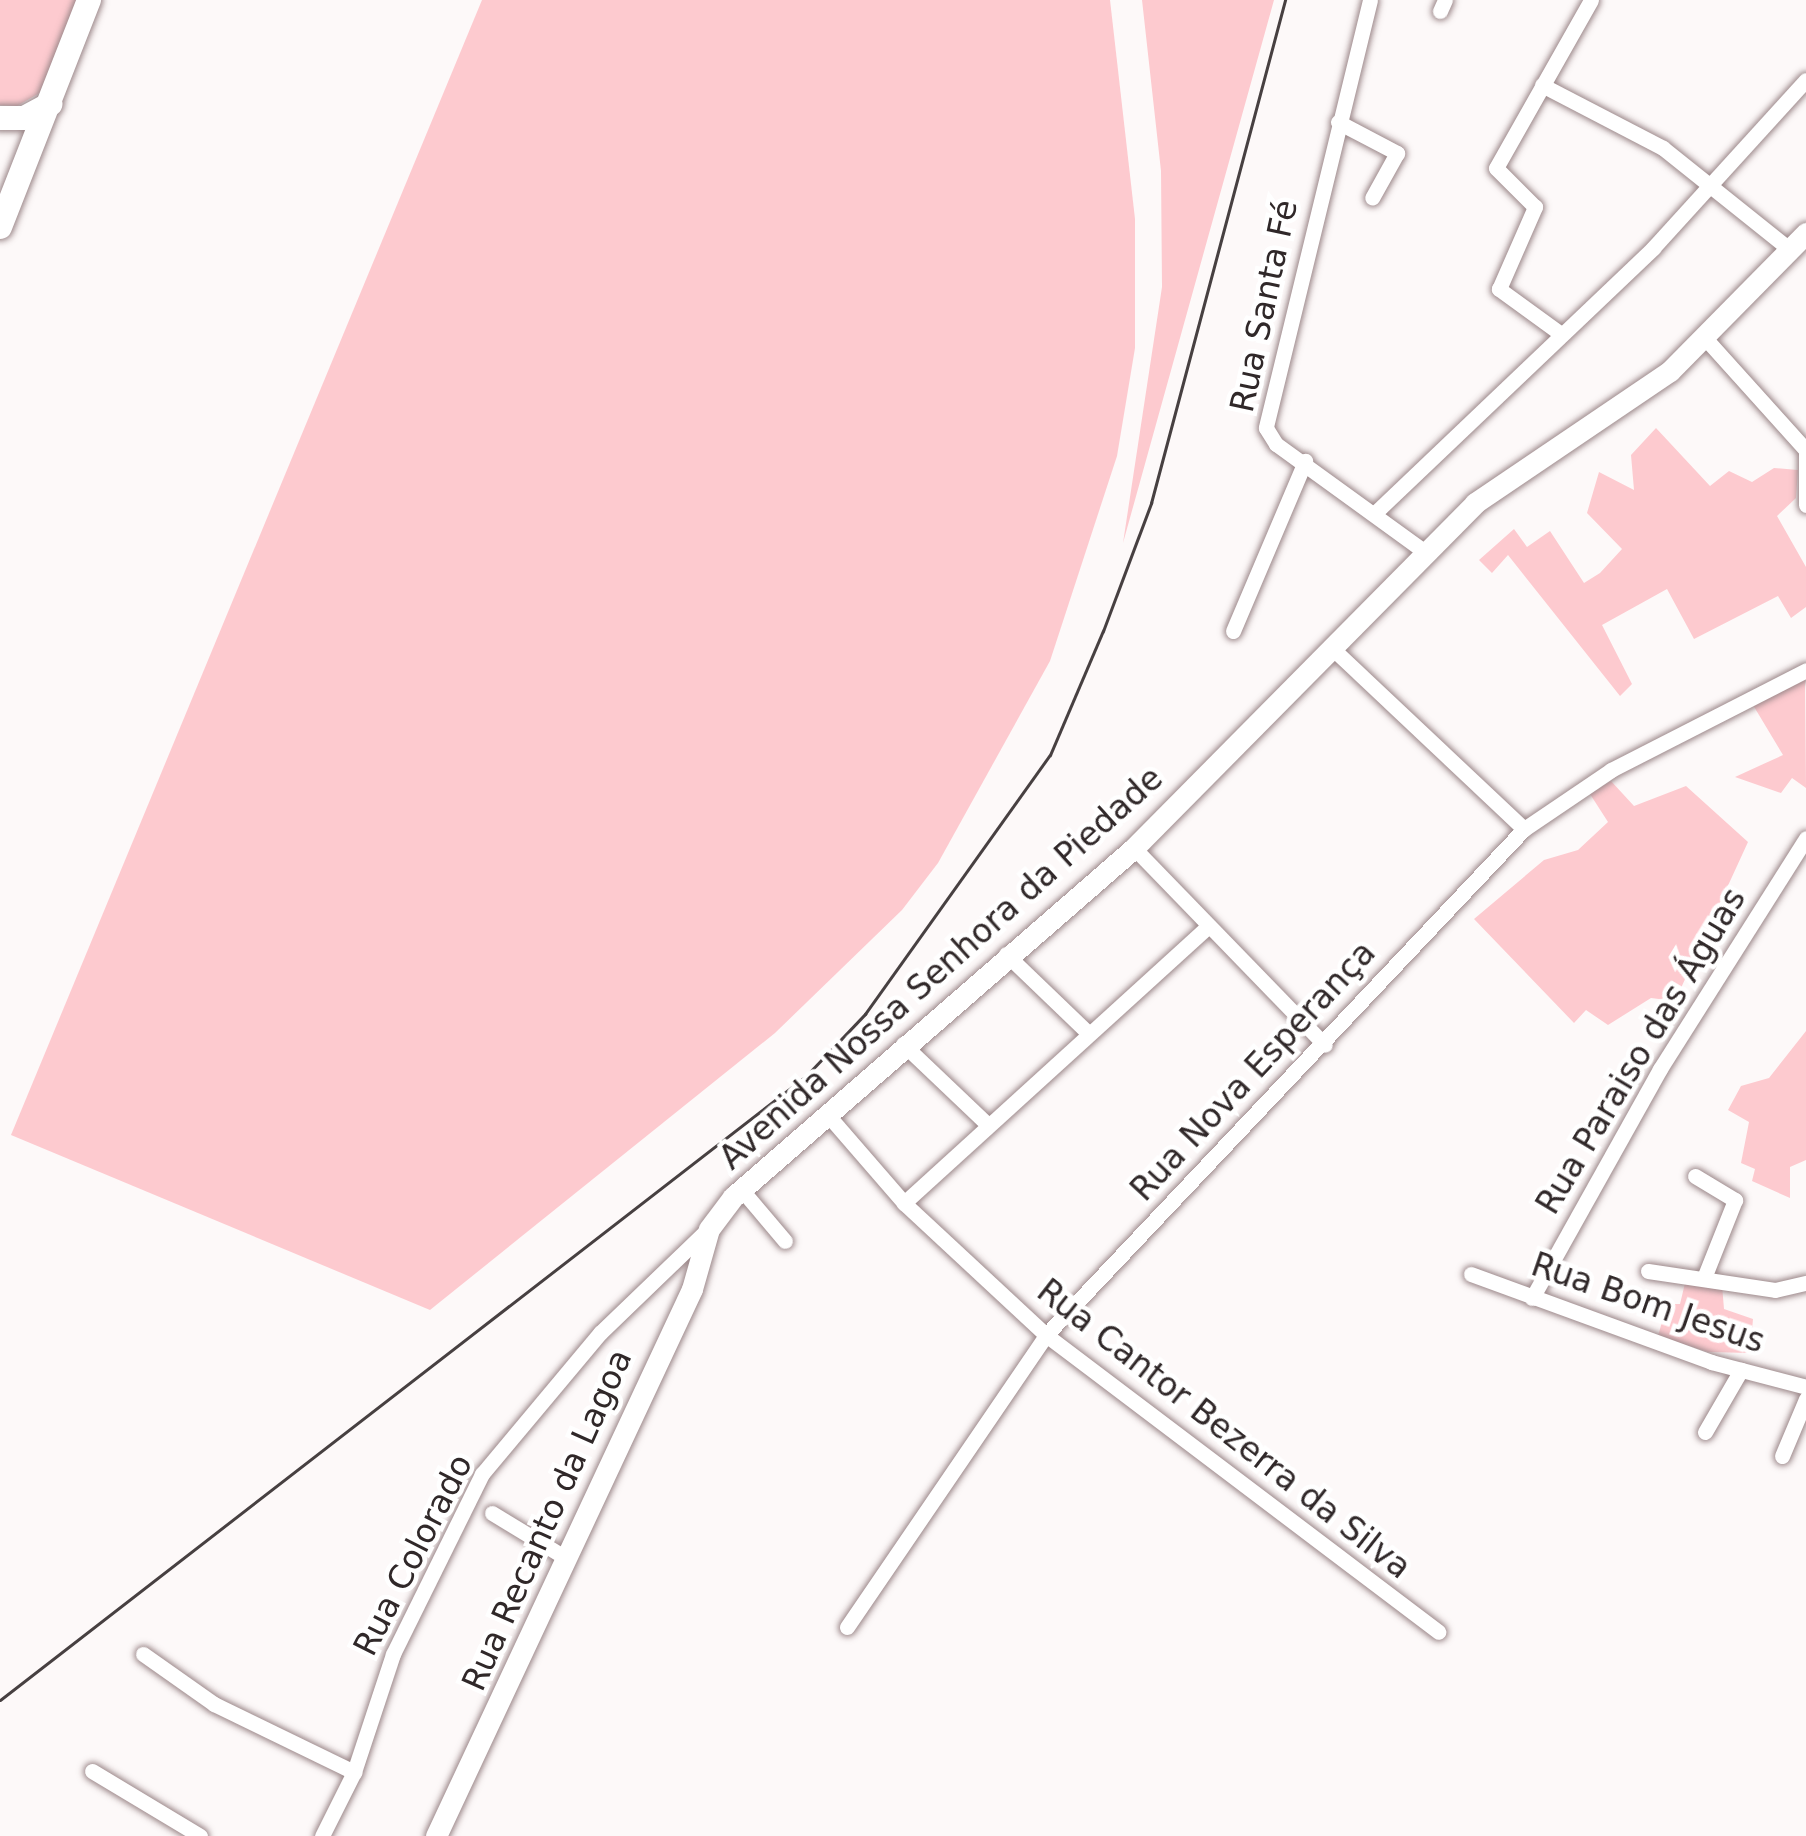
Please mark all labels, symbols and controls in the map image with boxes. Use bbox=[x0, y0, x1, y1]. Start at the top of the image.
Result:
street label: Rua Santa Fé bbox=[1222, 196, 1306, 416]
street label: Avenida Nossa Senhora da Piedade bbox=[711, 758, 1171, 1178]
street label: Rua Paraiso das Águas bbox=[1528, 881, 1754, 1221]
street label: Rua Nova Esperança bbox=[1122, 933, 1384, 1209]
street label: Rua Bom Jesus bbox=[1526, 1245, 1770, 1361]
street label: Rua Cantor Bezerra da Silva bbox=[1029, 1271, 1419, 1587]
street label: Rua Recanto da Lagoa bbox=[454, 1343, 640, 1697]
street label: Rua Colorado bbox=[345, 1448, 481, 1662]

